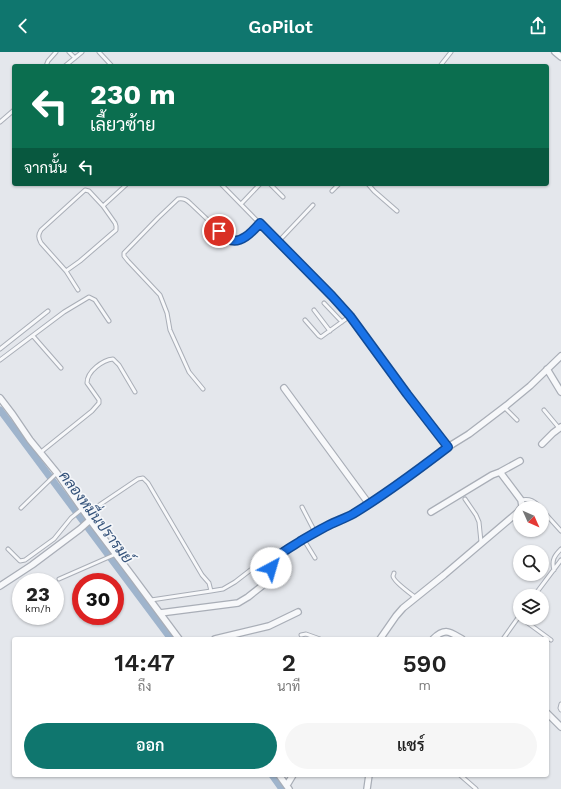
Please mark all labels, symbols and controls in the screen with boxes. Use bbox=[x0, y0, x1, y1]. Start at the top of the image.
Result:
icon: back bbox=[12, 15, 34, 37]
icon: share bbox=[527, 15, 549, 37]
text: GoPilot bbox=[248, 16, 313, 37]
text: 230 m bbox=[90, 78, 176, 111]
icon: left bbox=[24, 80, 76, 132]
text: เลี้ยวซ้าย bbox=[90, 114, 156, 135]
icon: left bbox=[75, 156, 97, 178]
text: จากนั้น bbox=[24, 159, 67, 177]
pin bbox=[202, 214, 236, 248]
icon: arrive bbox=[208, 220, 230, 242]
water label: คลองหมื่นปรารมย์ bbox=[55, 464, 143, 568]
north arrow bbox=[513, 501, 549, 537]
map controls bbox=[513, 501, 549, 625]
button: search bbox=[513, 545, 549, 581]
position arrow bbox=[250, 547, 292, 589]
speed limit sign: 30 bbox=[72, 573, 124, 625]
text: 23 bbox=[26, 582, 50, 606]
button: layers bbox=[513, 589, 549, 625]
text: km/h bbox=[25, 603, 51, 614]
text: 14:47 bbox=[114, 649, 175, 677]
text: 2 bbox=[282, 649, 296, 677]
text: 590 bbox=[403, 650, 447, 678]
text: m bbox=[418, 678, 431, 693]
text: ถึง bbox=[138, 679, 151, 694]
text: นาที bbox=[277, 679, 300, 694]
button: ออก bbox=[24, 723, 277, 769]
button: แชร์ bbox=[285, 723, 537, 769]

